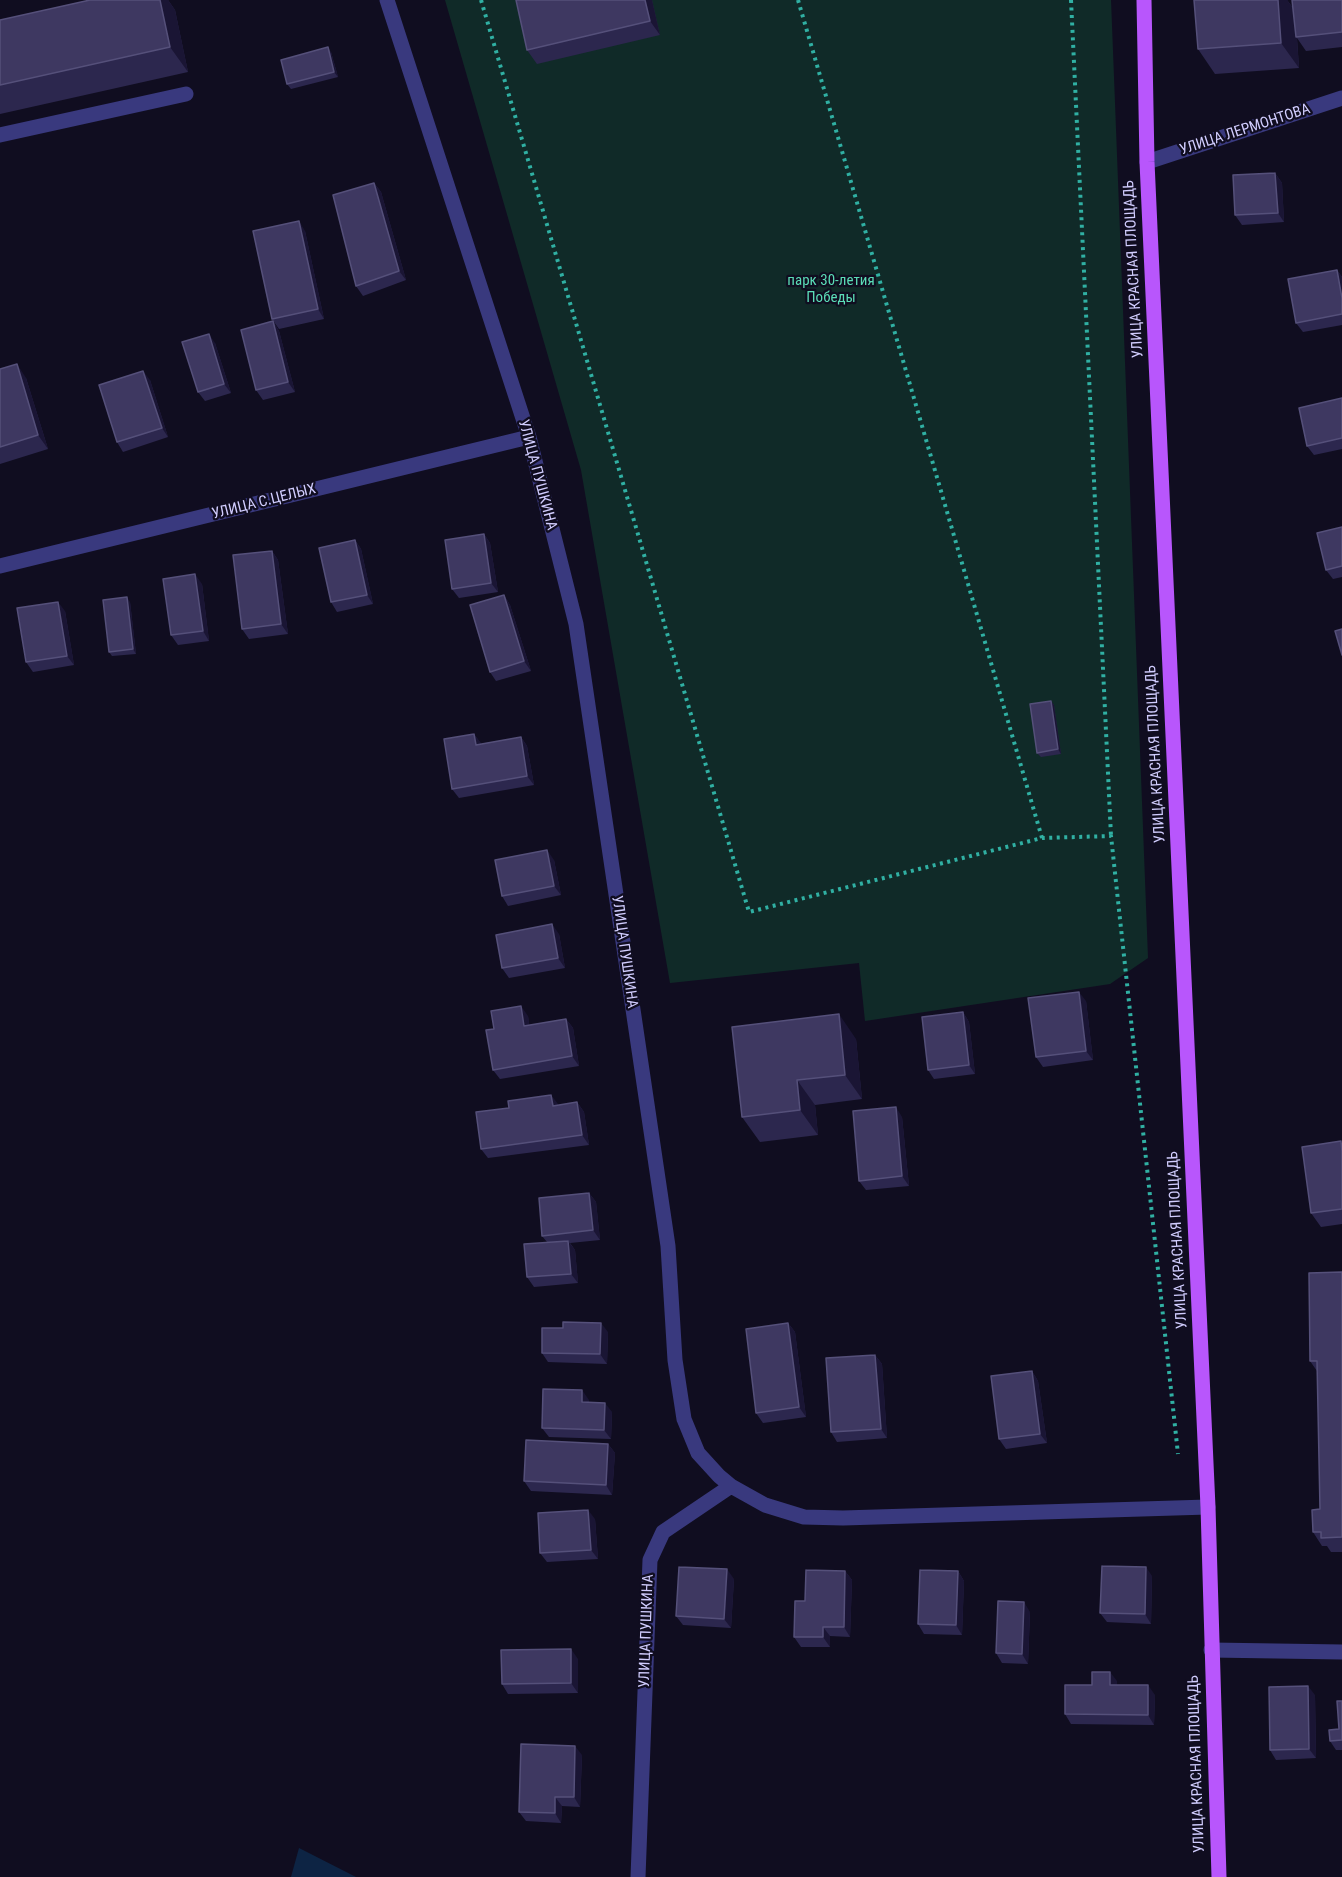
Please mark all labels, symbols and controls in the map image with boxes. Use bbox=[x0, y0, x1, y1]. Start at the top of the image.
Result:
street label: УЛИЦА ЛЕРМОНТОВА bbox=[1178, 100, 1312, 160]
street label: УЛИЦА КРАСНАЯ ПЛОЩАДЬ bbox=[1120, 180, 1148, 358]
park label: парк 30-летия Победы bbox=[787, 272, 875, 307]
street label: УЛИЦА ПУШКИНА bbox=[514, 418, 560, 532]
street label: УЛИЦА С.ЦЕЛЫХ bbox=[210, 480, 318, 524]
street label: УЛИЦА КРАСНАЯ ПЛОЩАДЬ bbox=[1142, 665, 1170, 843]
street label: УЛИЦА ПУШКИНА bbox=[607, 894, 641, 1010]
street label: УЛИЦА КРАСНАЯ ПЛОЩАДЬ bbox=[1164, 1151, 1192, 1329]
street label: УЛИЦА ПУШКИНА bbox=[636, 1574, 658, 1688]
street label: УЛИЦА КРАСНАЯ ПЛОЩАДЬ bbox=[1185, 1675, 1209, 1853]

